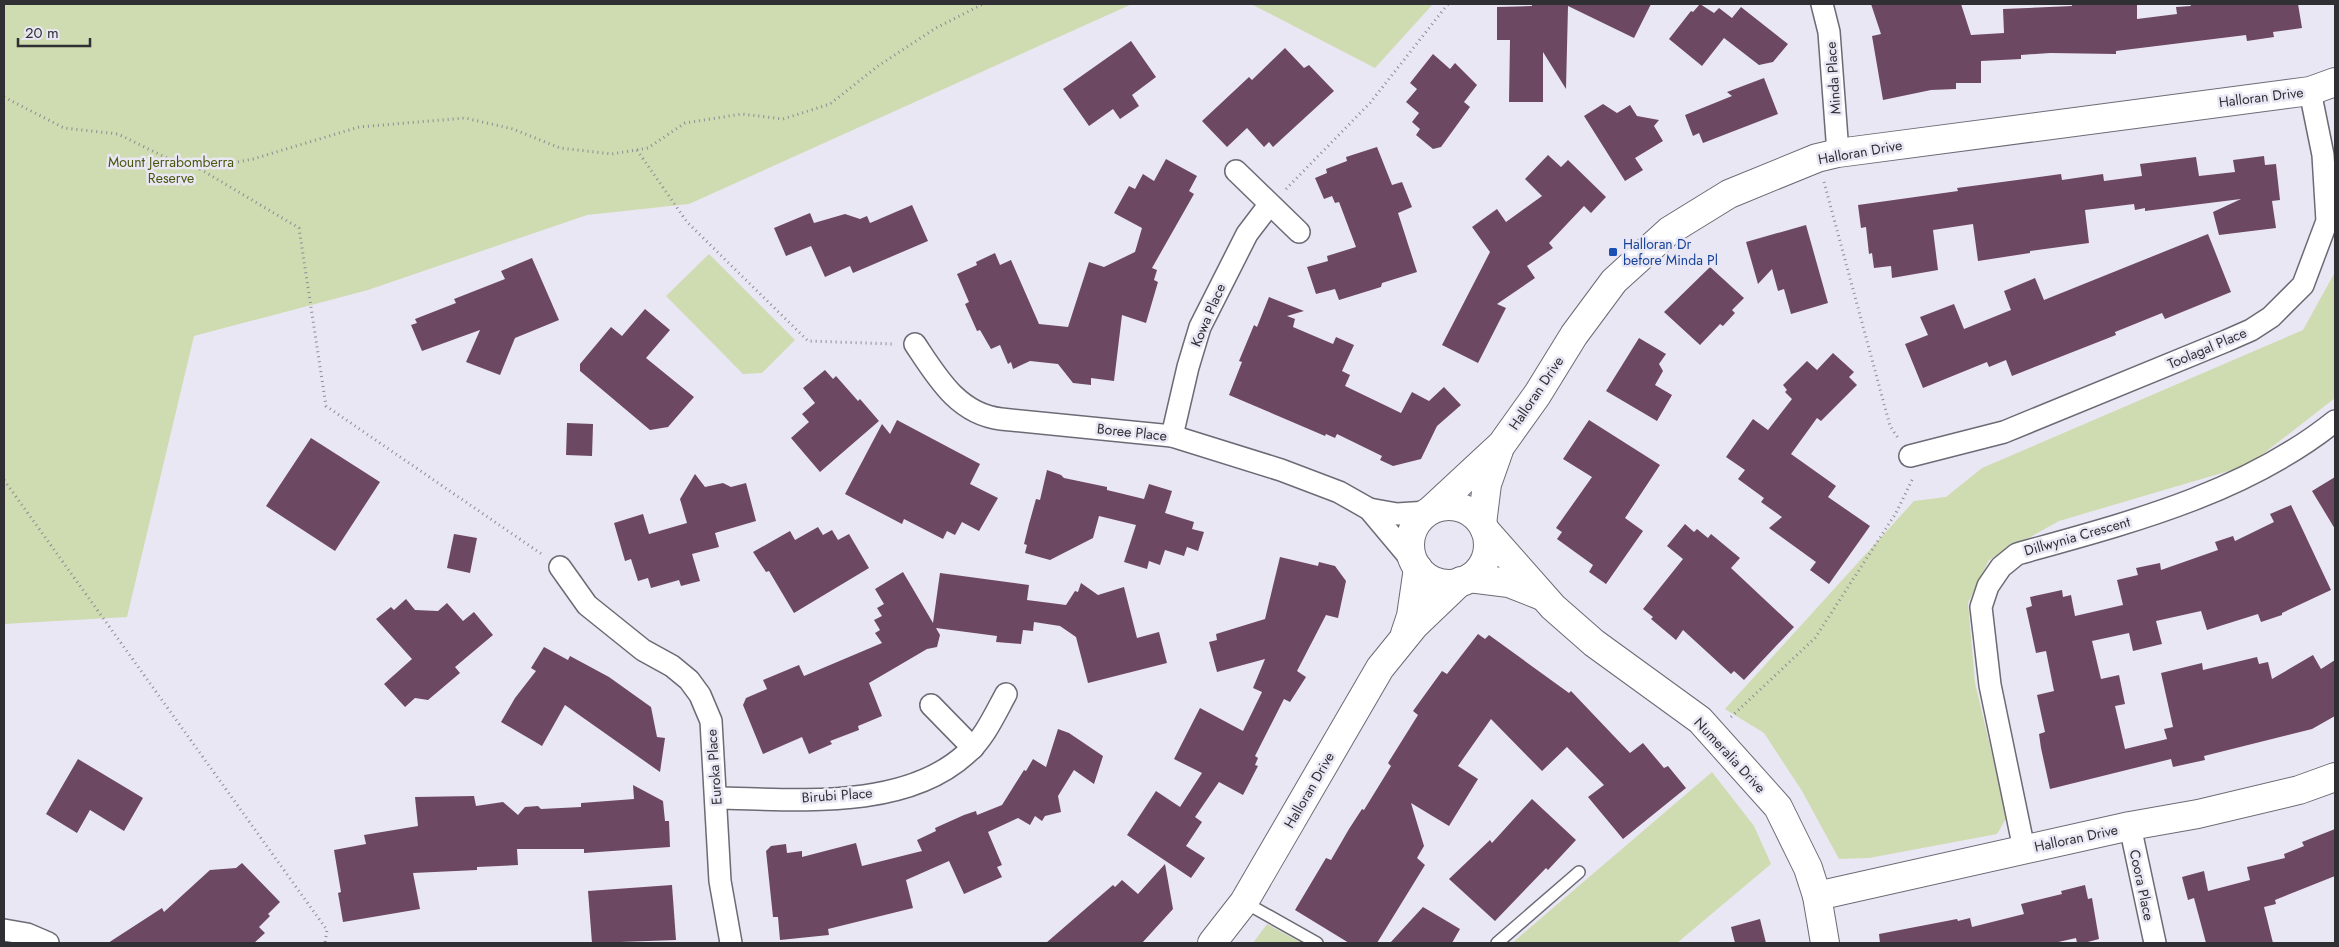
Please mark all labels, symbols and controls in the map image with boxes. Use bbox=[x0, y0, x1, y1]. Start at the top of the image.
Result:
scale bar bbox=[18, 15, 90, 47]
text: 20 m bbox=[25, 22, 59, 44]
street label: Minda Place bbox=[1820, 41, 1846, 115]
street label: Halloran Drive bbox=[2218, 82, 2304, 112]
street label: Halloran Drive bbox=[1816, 135, 1904, 169]
park label: Mount Jerrabomberra Reserve bbox=[108, 152, 234, 188]
place label: Halloran Dr before Minda Pl bbox=[1623, 234, 1718, 270]
marker: Halloran Dr before Minda Pl bbox=[1607, 246, 1619, 258]
street label: Kowa Place bbox=[1186, 280, 1230, 350]
street label: Toolagal Place bbox=[2164, 322, 2250, 374]
street label: Halloran Drive bbox=[1504, 352, 1568, 434]
street label: Boree Place bbox=[1096, 418, 1168, 446]
street label: Dillwynia Crescent bbox=[2022, 511, 2133, 561]
street label: Numeralia Drive bbox=[1690, 713, 1770, 797]
street label: Euroka Place bbox=[701, 728, 727, 806]
street label: Halloran Drive bbox=[1279, 748, 1339, 832]
street label: Birubi Place bbox=[801, 783, 873, 807]
street label: Halloran Drive bbox=[2032, 819, 2120, 857]
street label: Coora Place bbox=[2125, 848, 2159, 922]

